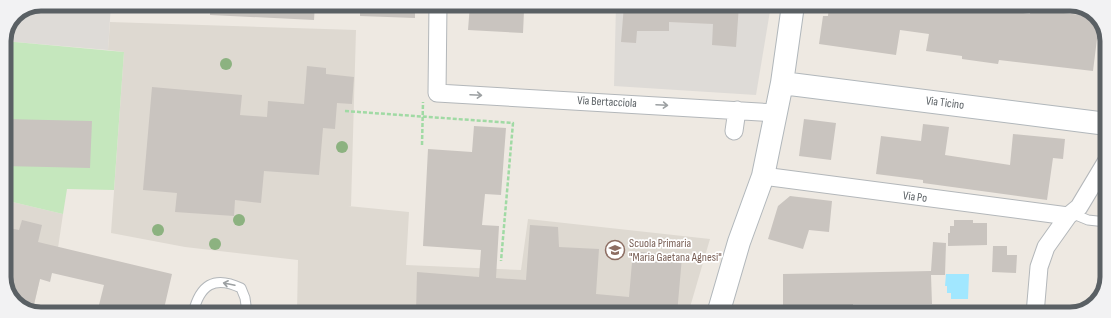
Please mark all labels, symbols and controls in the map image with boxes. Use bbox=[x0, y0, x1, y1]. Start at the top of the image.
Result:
one-way arrow bbox=[469, 91, 482, 99]
street label: Via Bertacciola bbox=[577, 93, 638, 111]
street label: Via Ticino bbox=[925, 93, 965, 113]
one-way arrow bbox=[655, 102, 668, 109]
street label: Via Po bbox=[902, 188, 928, 206]
place label: Scuola Primaria "Maria Gaetana Agnesi" bbox=[629, 236, 722, 265]
school or university icon: Scuola Primaria "Maria Gaetana Agnesi" bbox=[604, 239, 626, 261]
one-way arrow bbox=[223, 280, 236, 288]

